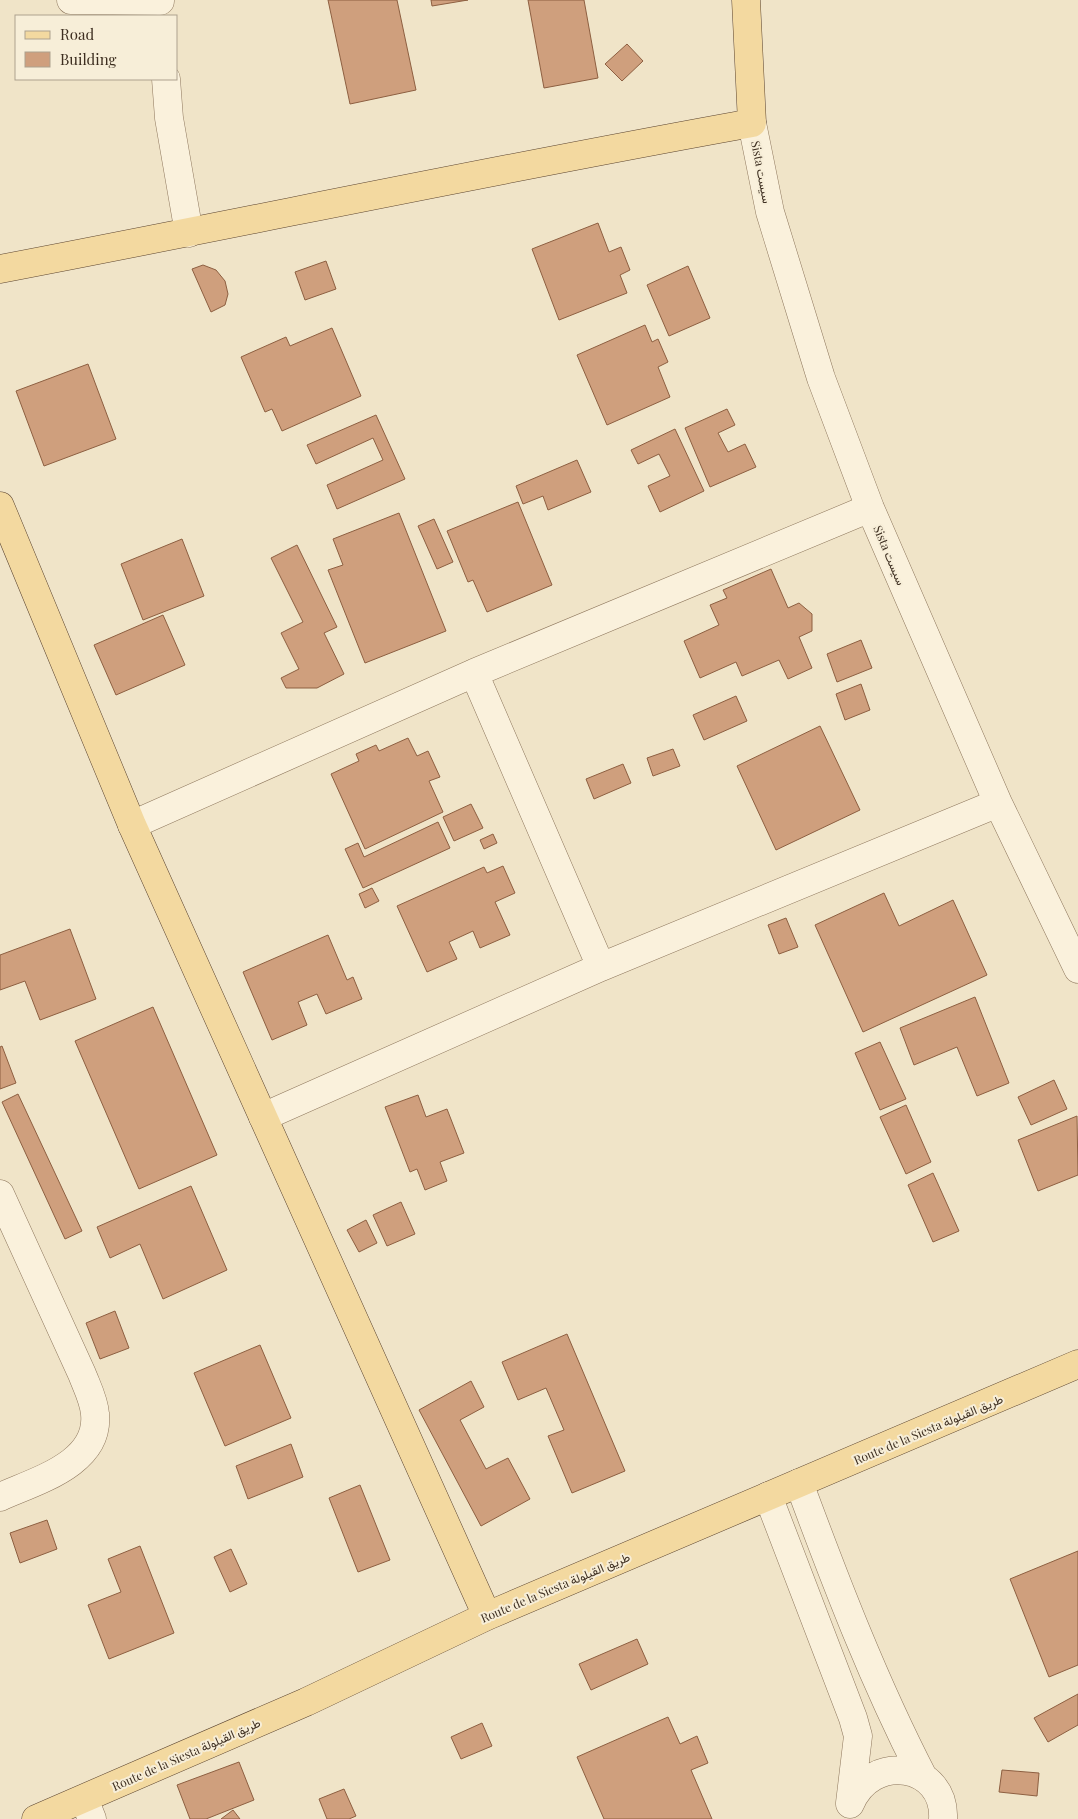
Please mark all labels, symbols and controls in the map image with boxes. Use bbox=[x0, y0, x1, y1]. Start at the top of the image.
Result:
legend bbox=[15, 15, 178, 80]
text: Road bbox=[60, 24, 94, 44]
text: Building bbox=[60, 49, 117, 69]
street label: Sista سيست bbox=[748, 139, 776, 205]
street label: Sista سيست bbox=[870, 523, 910, 587]
street label: Route de la Siesta طريق القيلولة bbox=[851, 1390, 1006, 1469]
street label: Route de la Siesta طريق القيلولة bbox=[478, 1548, 633, 1627]
street label: Route de la Siesta طريق القيلولة bbox=[109, 1714, 263, 1795]

